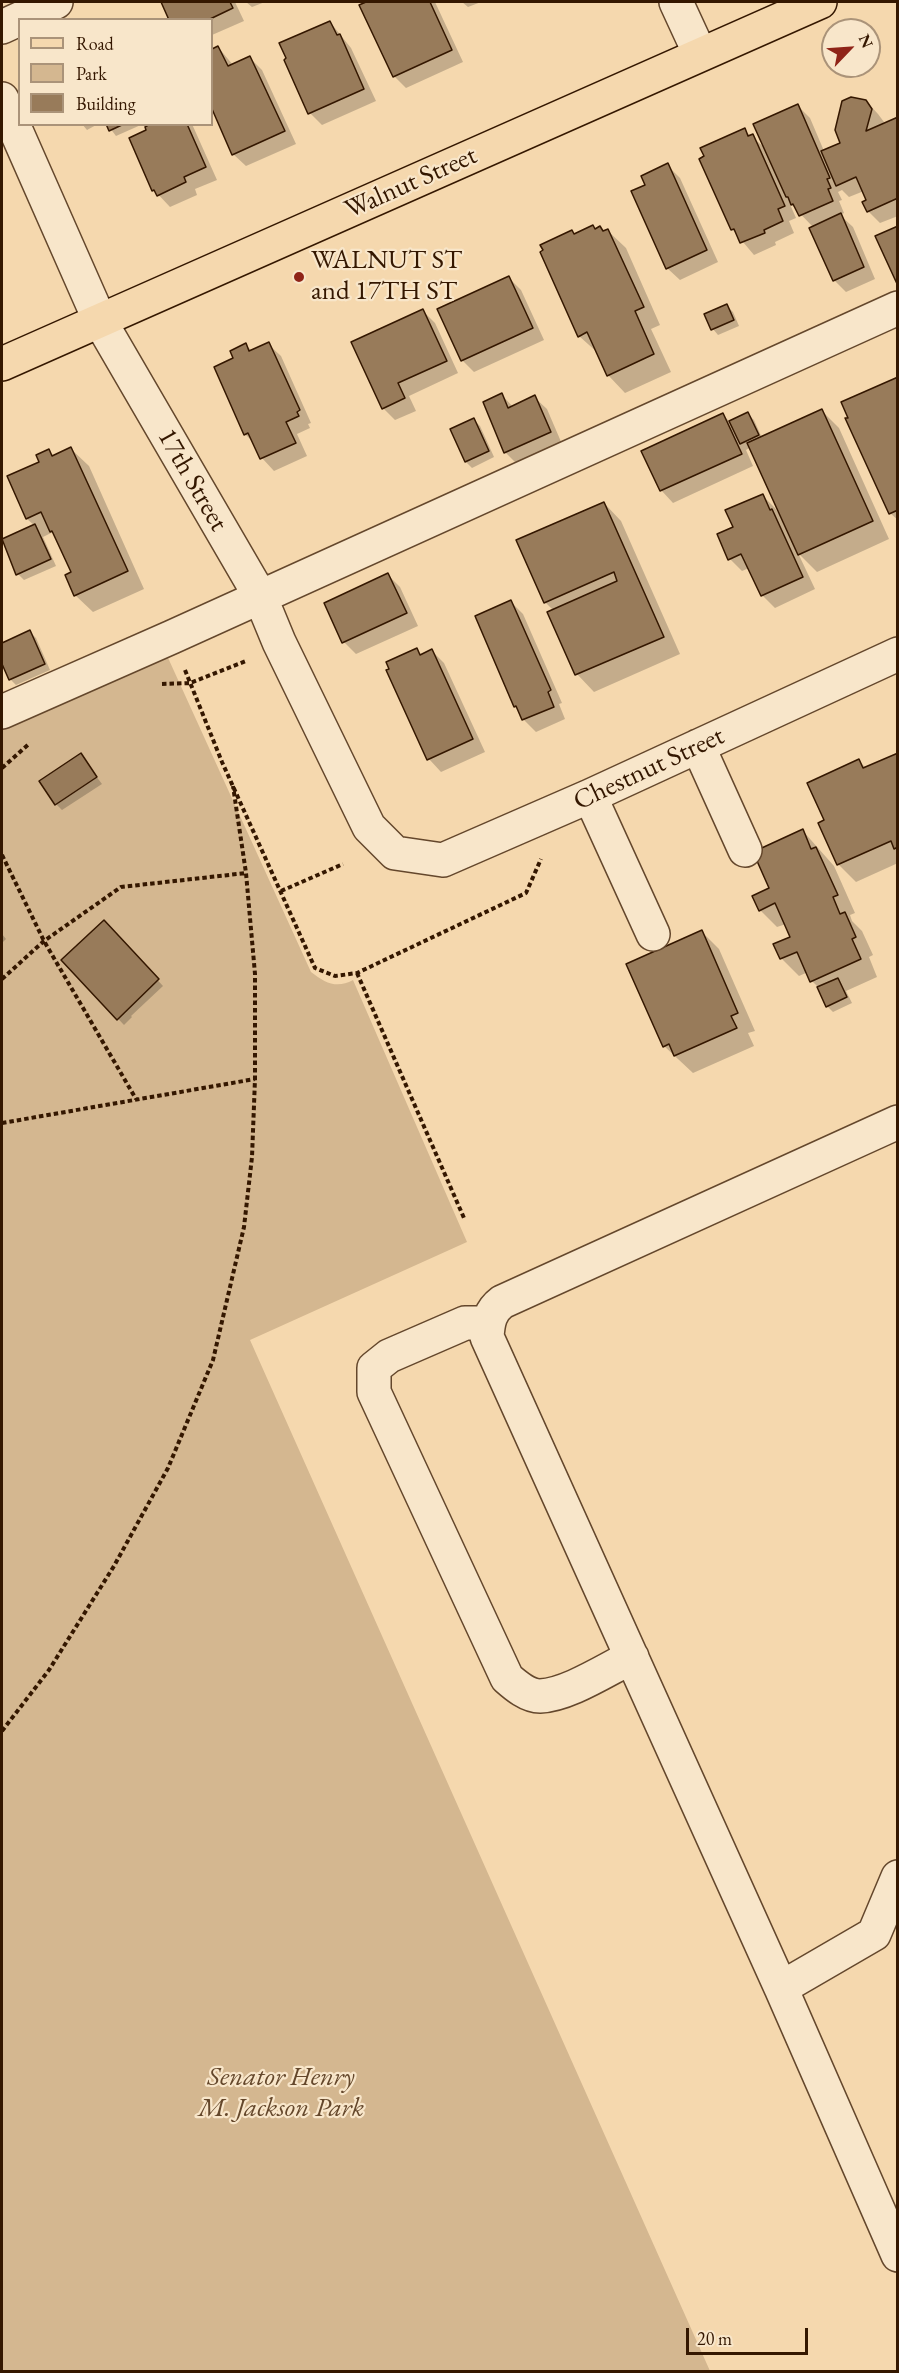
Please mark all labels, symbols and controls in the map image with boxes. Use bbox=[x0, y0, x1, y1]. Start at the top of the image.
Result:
legend bbox=[18, 18, 213, 126]
north arrow bbox=[821, 18, 881, 78]
text: N bbox=[854, 31, 878, 51]
text: Road bbox=[76, 32, 114, 55]
text: Park bbox=[76, 62, 107, 85]
text: Building bbox=[76, 92, 136, 115]
street label: Walnut Street bbox=[340, 140, 482, 226]
place label: WALNUT ST and 17TH ST bbox=[311, 245, 462, 308]
marker: WALNUT ST and 17TH ST bbox=[292, 270, 306, 284]
street label: 17th Street bbox=[150, 423, 234, 537]
street label: Chestnut Street bbox=[569, 720, 729, 818]
park label: Senator Henry M. Jackson Park bbox=[198, 2062, 364, 2125]
scale bar bbox=[689, 2316, 810, 2354]
text: 20 m bbox=[697, 2327, 732, 2350]

